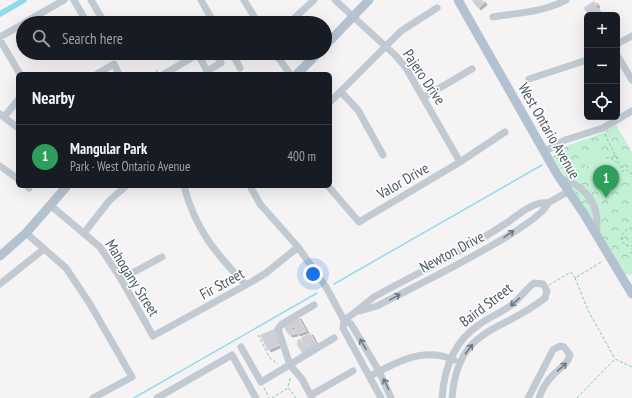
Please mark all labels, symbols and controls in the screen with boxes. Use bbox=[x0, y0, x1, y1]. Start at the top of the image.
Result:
map controls bbox=[584, 12, 620, 120]
button: + bbox=[584, 12, 620, 48]
search box bbox=[16, 16, 332, 60]
icon: search bbox=[30, 27, 52, 49]
text: Search here bbox=[62, 29, 123, 48]
street label: Pajero Drive bbox=[399, 45, 450, 108]
button: − bbox=[584, 48, 620, 84]
street label: West Ontario Avenue bbox=[514, 79, 585, 182]
button: locate bbox=[584, 84, 620, 120]
text: Nearby bbox=[32, 87, 75, 109]
text: Mangular Park bbox=[70, 139, 147, 158]
text: 1 bbox=[42, 148, 48, 165]
text: 400 m bbox=[287, 148, 316, 165]
text: Park · West Ontario Avenue bbox=[70, 158, 190, 175]
street label: Valor Drive bbox=[373, 158, 432, 204]
pin: 1 bbox=[593, 165, 619, 198]
street label: Newton Drive bbox=[416, 227, 487, 276]
one-way arrow bbox=[504, 230, 515, 238]
street label: Mahogany Street bbox=[101, 236, 164, 320]
street label: Fir Street bbox=[196, 264, 247, 303]
your location bbox=[303, 264, 323, 284]
street label: Baird Street bbox=[456, 279, 516, 331]
one-way arrow bbox=[389, 292, 401, 300]
one-way arrow bbox=[510, 297, 520, 306]
one-way arrow bbox=[359, 338, 367, 350]
one-way arrow bbox=[465, 343, 473, 354]
one-way arrow bbox=[557, 362, 567, 372]
one-way arrow bbox=[382, 379, 389, 391]

